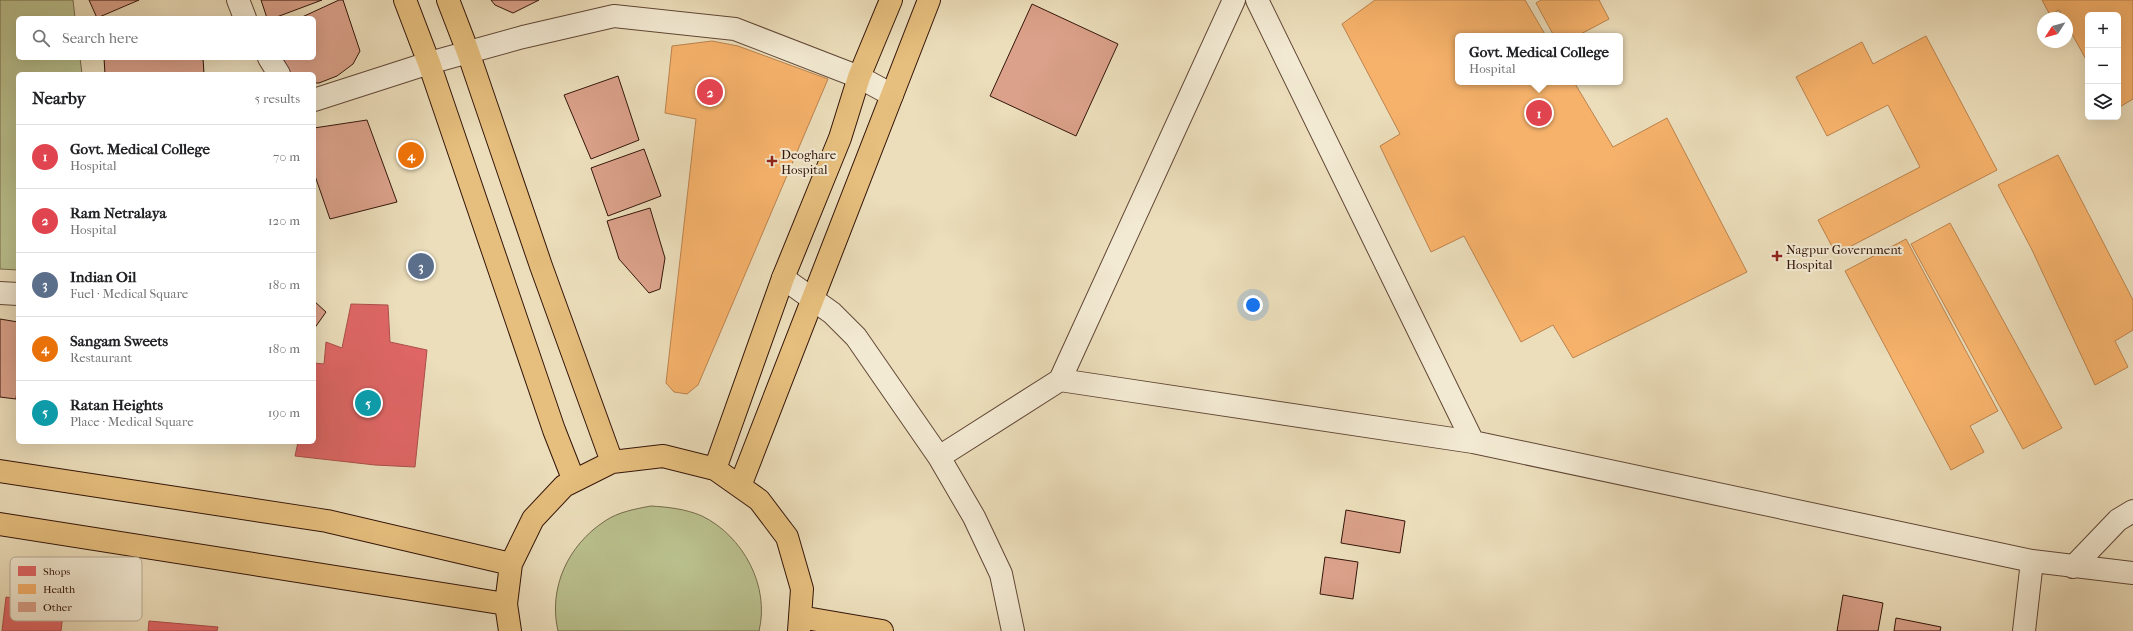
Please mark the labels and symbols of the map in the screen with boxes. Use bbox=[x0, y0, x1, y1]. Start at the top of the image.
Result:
north arrow bbox=[2037, 12, 2073, 48]
pin: 2 bbox=[697, 77, 723, 107]
pin: 1 bbox=[1526, 98, 1552, 128]
pin: 4 bbox=[398, 140, 424, 170]
place label: Deoghare Hospital bbox=[781, 147, 837, 177]
marker: Deoghare Hospital bbox=[766, 155, 778, 167]
place label: Nagpur Government Hospital bbox=[1786, 242, 1903, 272]
marker: Nagpur Government Hospital bbox=[1771, 250, 1783, 262]
pin: 3 bbox=[408, 251, 434, 281]
your location bbox=[1243, 295, 1263, 315]
pin: 5 bbox=[355, 388, 381, 418]
legend bbox=[10, 557, 142, 621]
text: Shops bbox=[43, 565, 70, 578]
text: Health bbox=[43, 583, 76, 596]
text: Other bbox=[43, 601, 72, 614]

